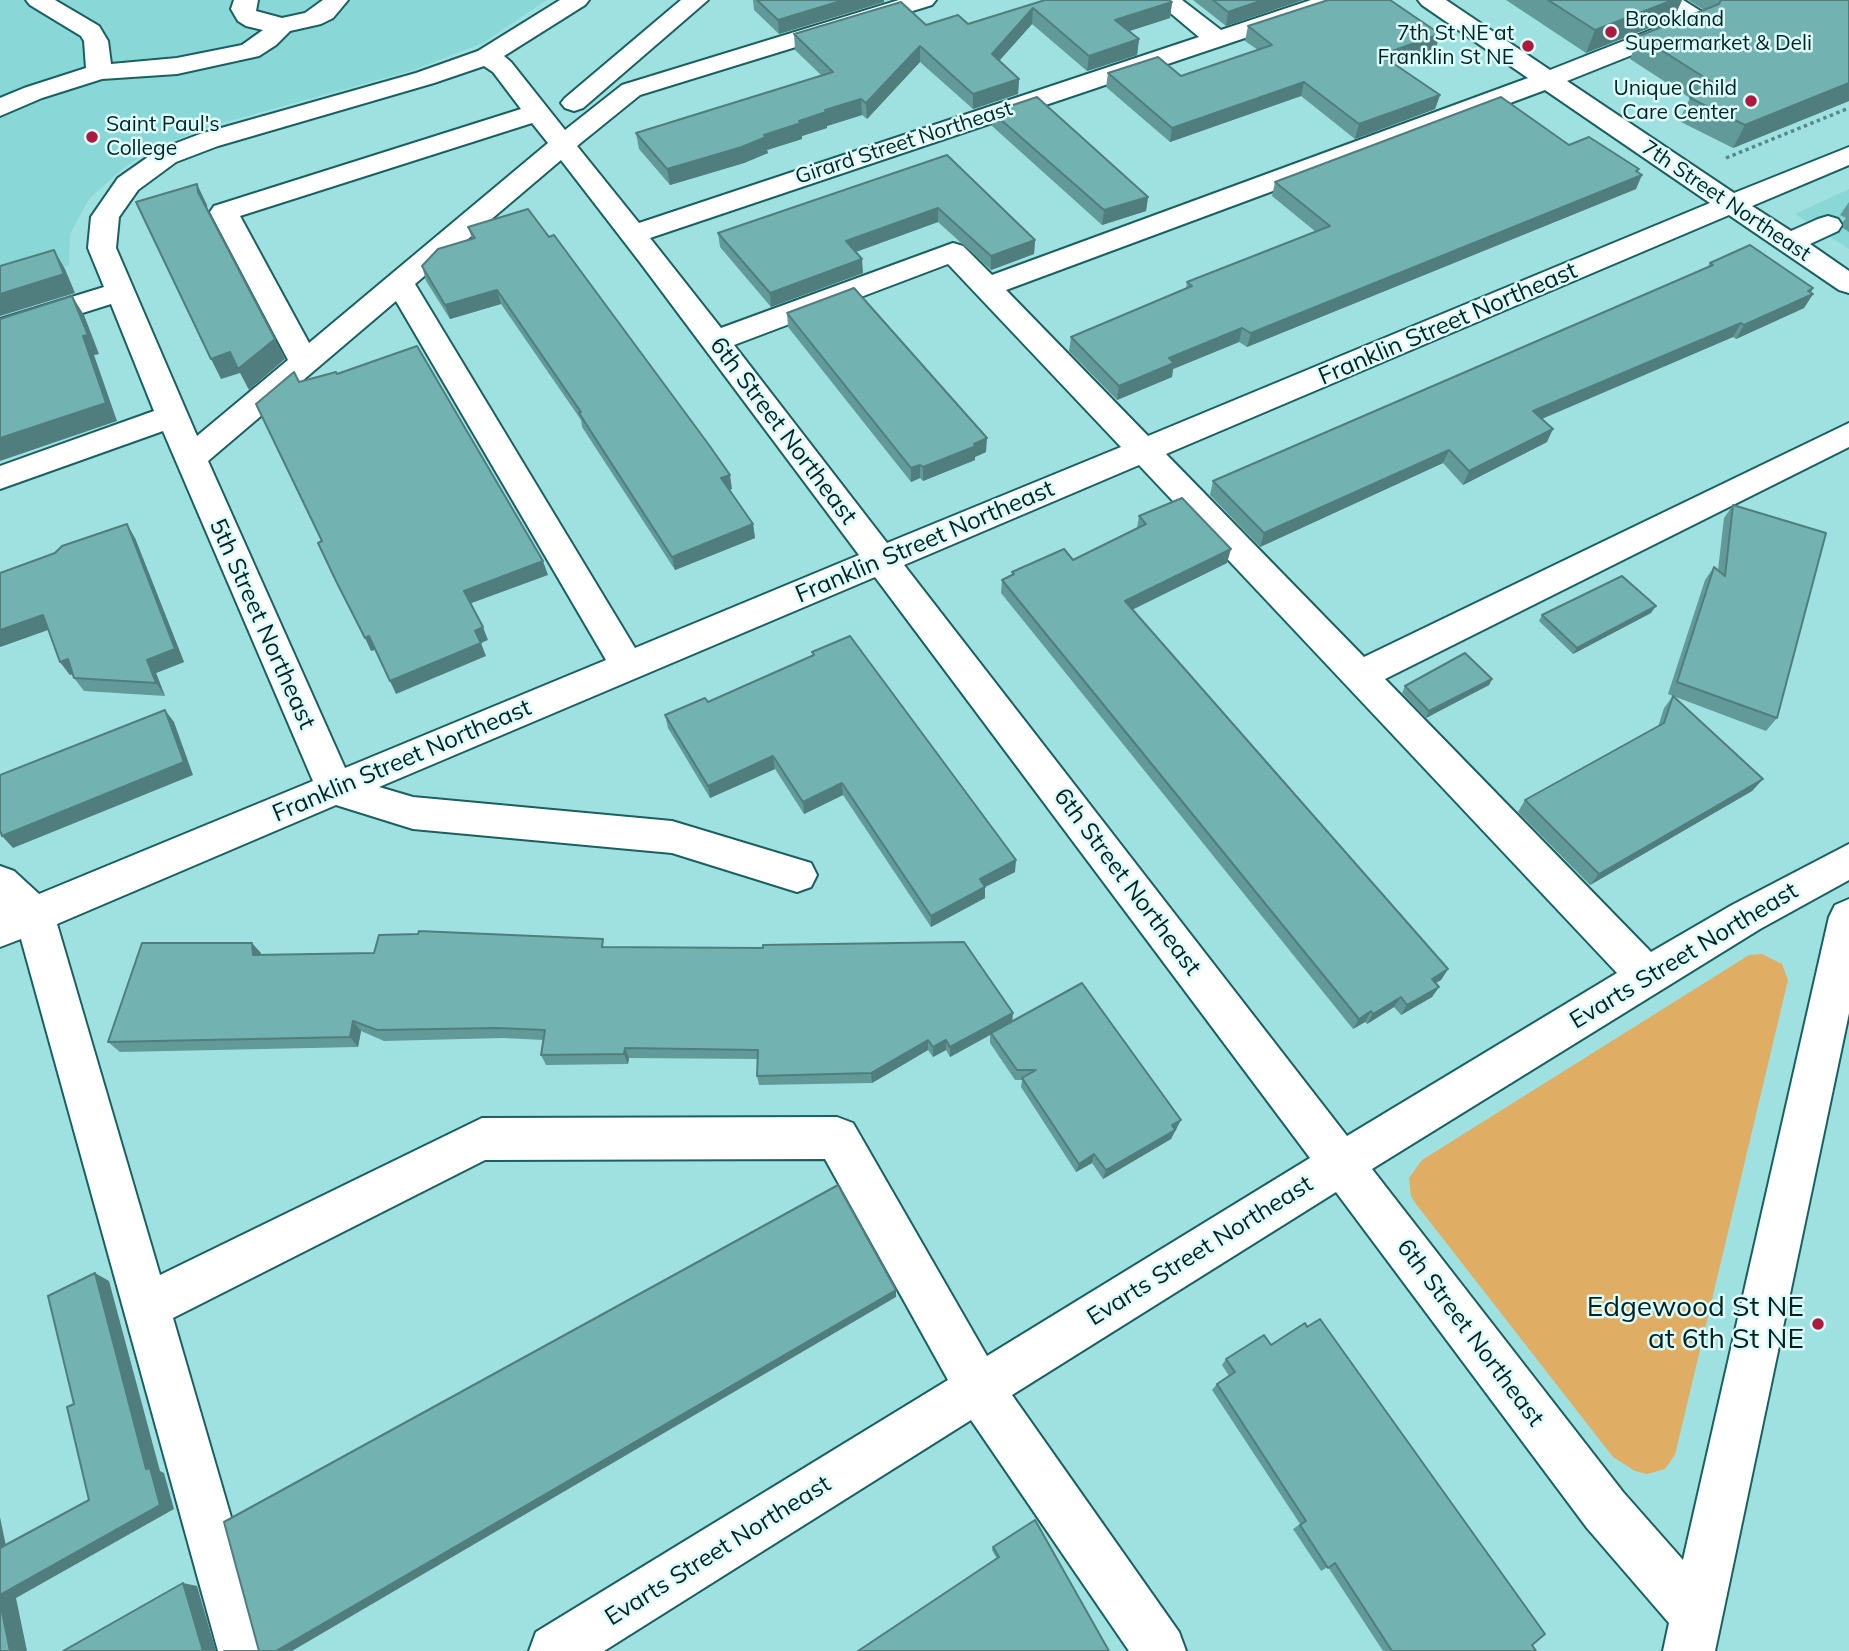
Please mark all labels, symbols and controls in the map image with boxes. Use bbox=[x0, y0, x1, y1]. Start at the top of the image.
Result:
place label: Brookland Supermarket & Deli bbox=[1625, 7, 1812, 57]
place label: 7th St NE at Franklin St NE bbox=[1377, 21, 1514, 71]
marker: Brookland Supermarket & Deli bbox=[1603, 24, 1619, 40]
marker: 7th St NE at Franklin St NE bbox=[1520, 38, 1536, 54]
place label: Unique Child Care Center bbox=[1613, 76, 1737, 126]
marker: Unique Child Care Center bbox=[1743, 93, 1759, 109]
street label: Girard Street Northeast bbox=[792, 96, 1016, 190]
place label: Saint Paul's College bbox=[106, 112, 220, 162]
marker: Saint Paul's College bbox=[84, 129, 100, 145]
street label: 7th Street Northeast bbox=[1637, 135, 1815, 267]
street label: Franklin Street Northeast bbox=[1314, 256, 1582, 392]
street label: 6th Street Northeast bbox=[703, 332, 863, 530]
street label: Franklin Street Northeast bbox=[791, 474, 1059, 610]
street label: 5th Street Northeast bbox=[203, 515, 321, 733]
street label: Franklin Street Northeast bbox=[268, 693, 536, 829]
street label: 6th Street Northeast bbox=[1047, 783, 1207, 981]
street label: Evarts Street Northeast bbox=[1565, 877, 1803, 1035]
street label: Evarts Street Northeast bbox=[1082, 1170, 1318, 1332]
street label: 6th Street Northeast bbox=[1390, 1234, 1550, 1432]
place label: Edgewood St NE at 6th St NE bbox=[1587, 1291, 1804, 1357]
marker: Edgewood St NE at 6th St NE bbox=[1810, 1316, 1826, 1332]
street label: Evarts Street Northeast bbox=[600, 1470, 836, 1632]

